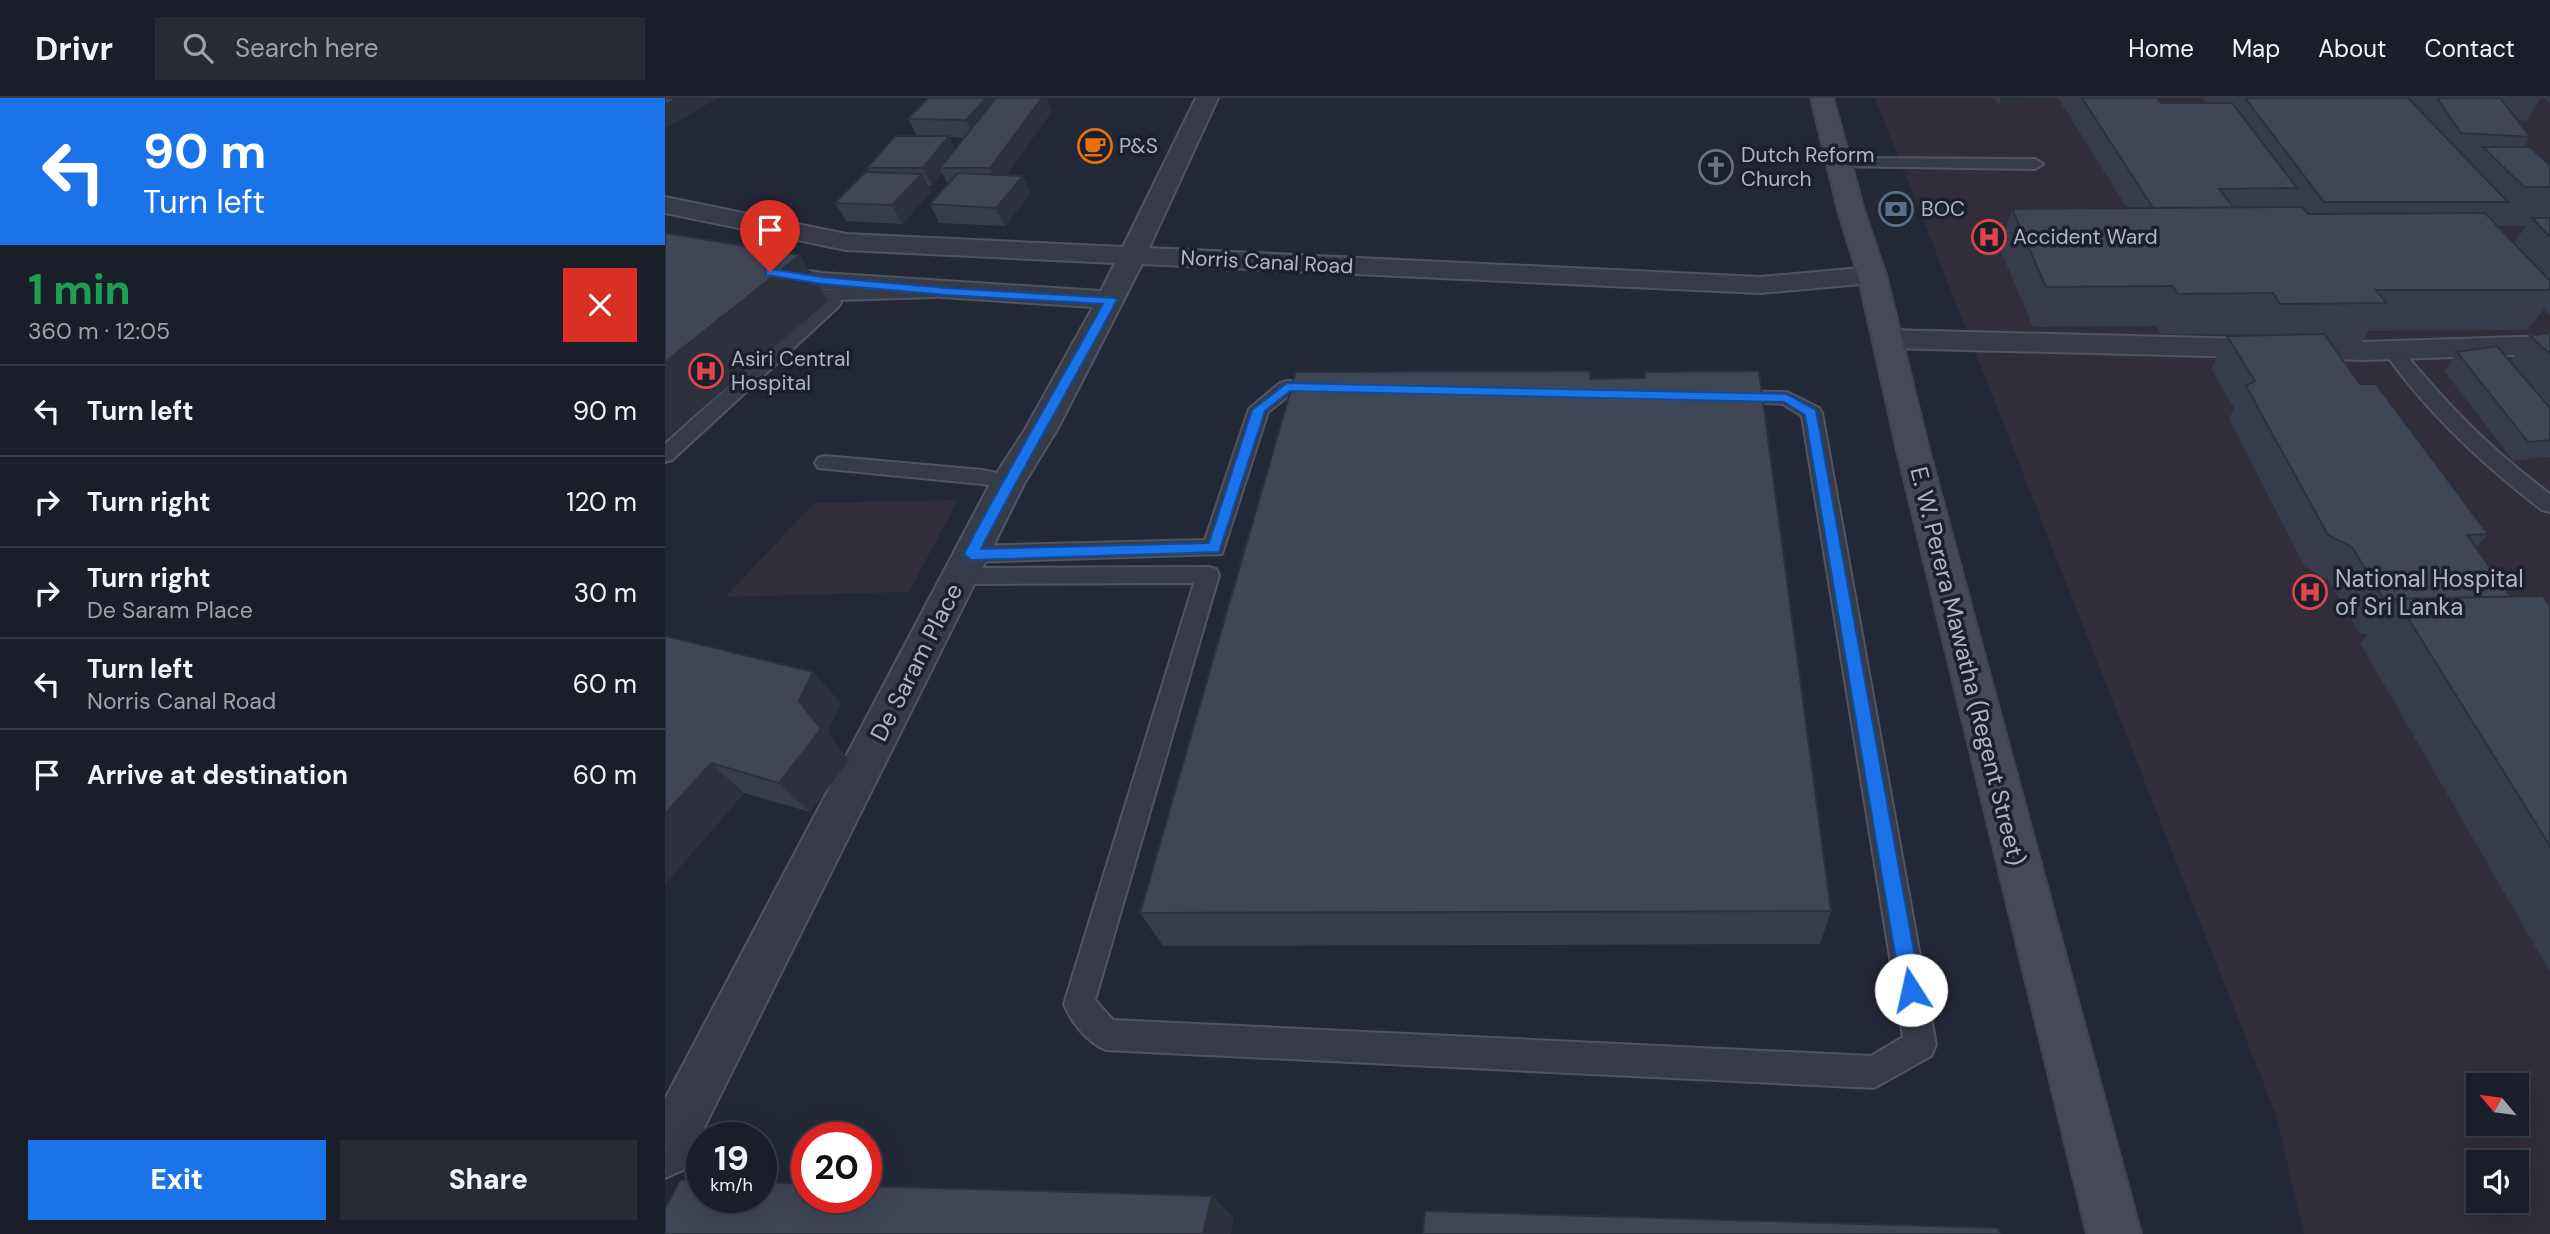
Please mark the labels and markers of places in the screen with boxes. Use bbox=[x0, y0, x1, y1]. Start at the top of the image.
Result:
cafe icon: P&S bbox=[1076, 127, 1114, 165]
place label: P&S bbox=[1119, 132, 1158, 160]
place label: Dutch Reform Church bbox=[1741, 141, 1875, 193]
church icon: Dutch Reform Church bbox=[1697, 148, 1735, 186]
bank icon: BOC bbox=[1877, 190, 1915, 228]
place label: BOC bbox=[1921, 195, 1965, 223]
pin bbox=[740, 200, 800, 272]
hospital icon: Accident Ward bbox=[1970, 218, 2008, 256]
place label: Accident Ward bbox=[2013, 223, 2158, 251]
place label: Asiri Central Hospital bbox=[731, 345, 850, 397]
hospital icon: Asiri Central Hospital bbox=[687, 352, 725, 390]
place label: National Hospital of Sri Lanka bbox=[2335, 563, 2524, 622]
hospital icon: National Hospital of Sri Lanka bbox=[2291, 573, 2329, 611]

